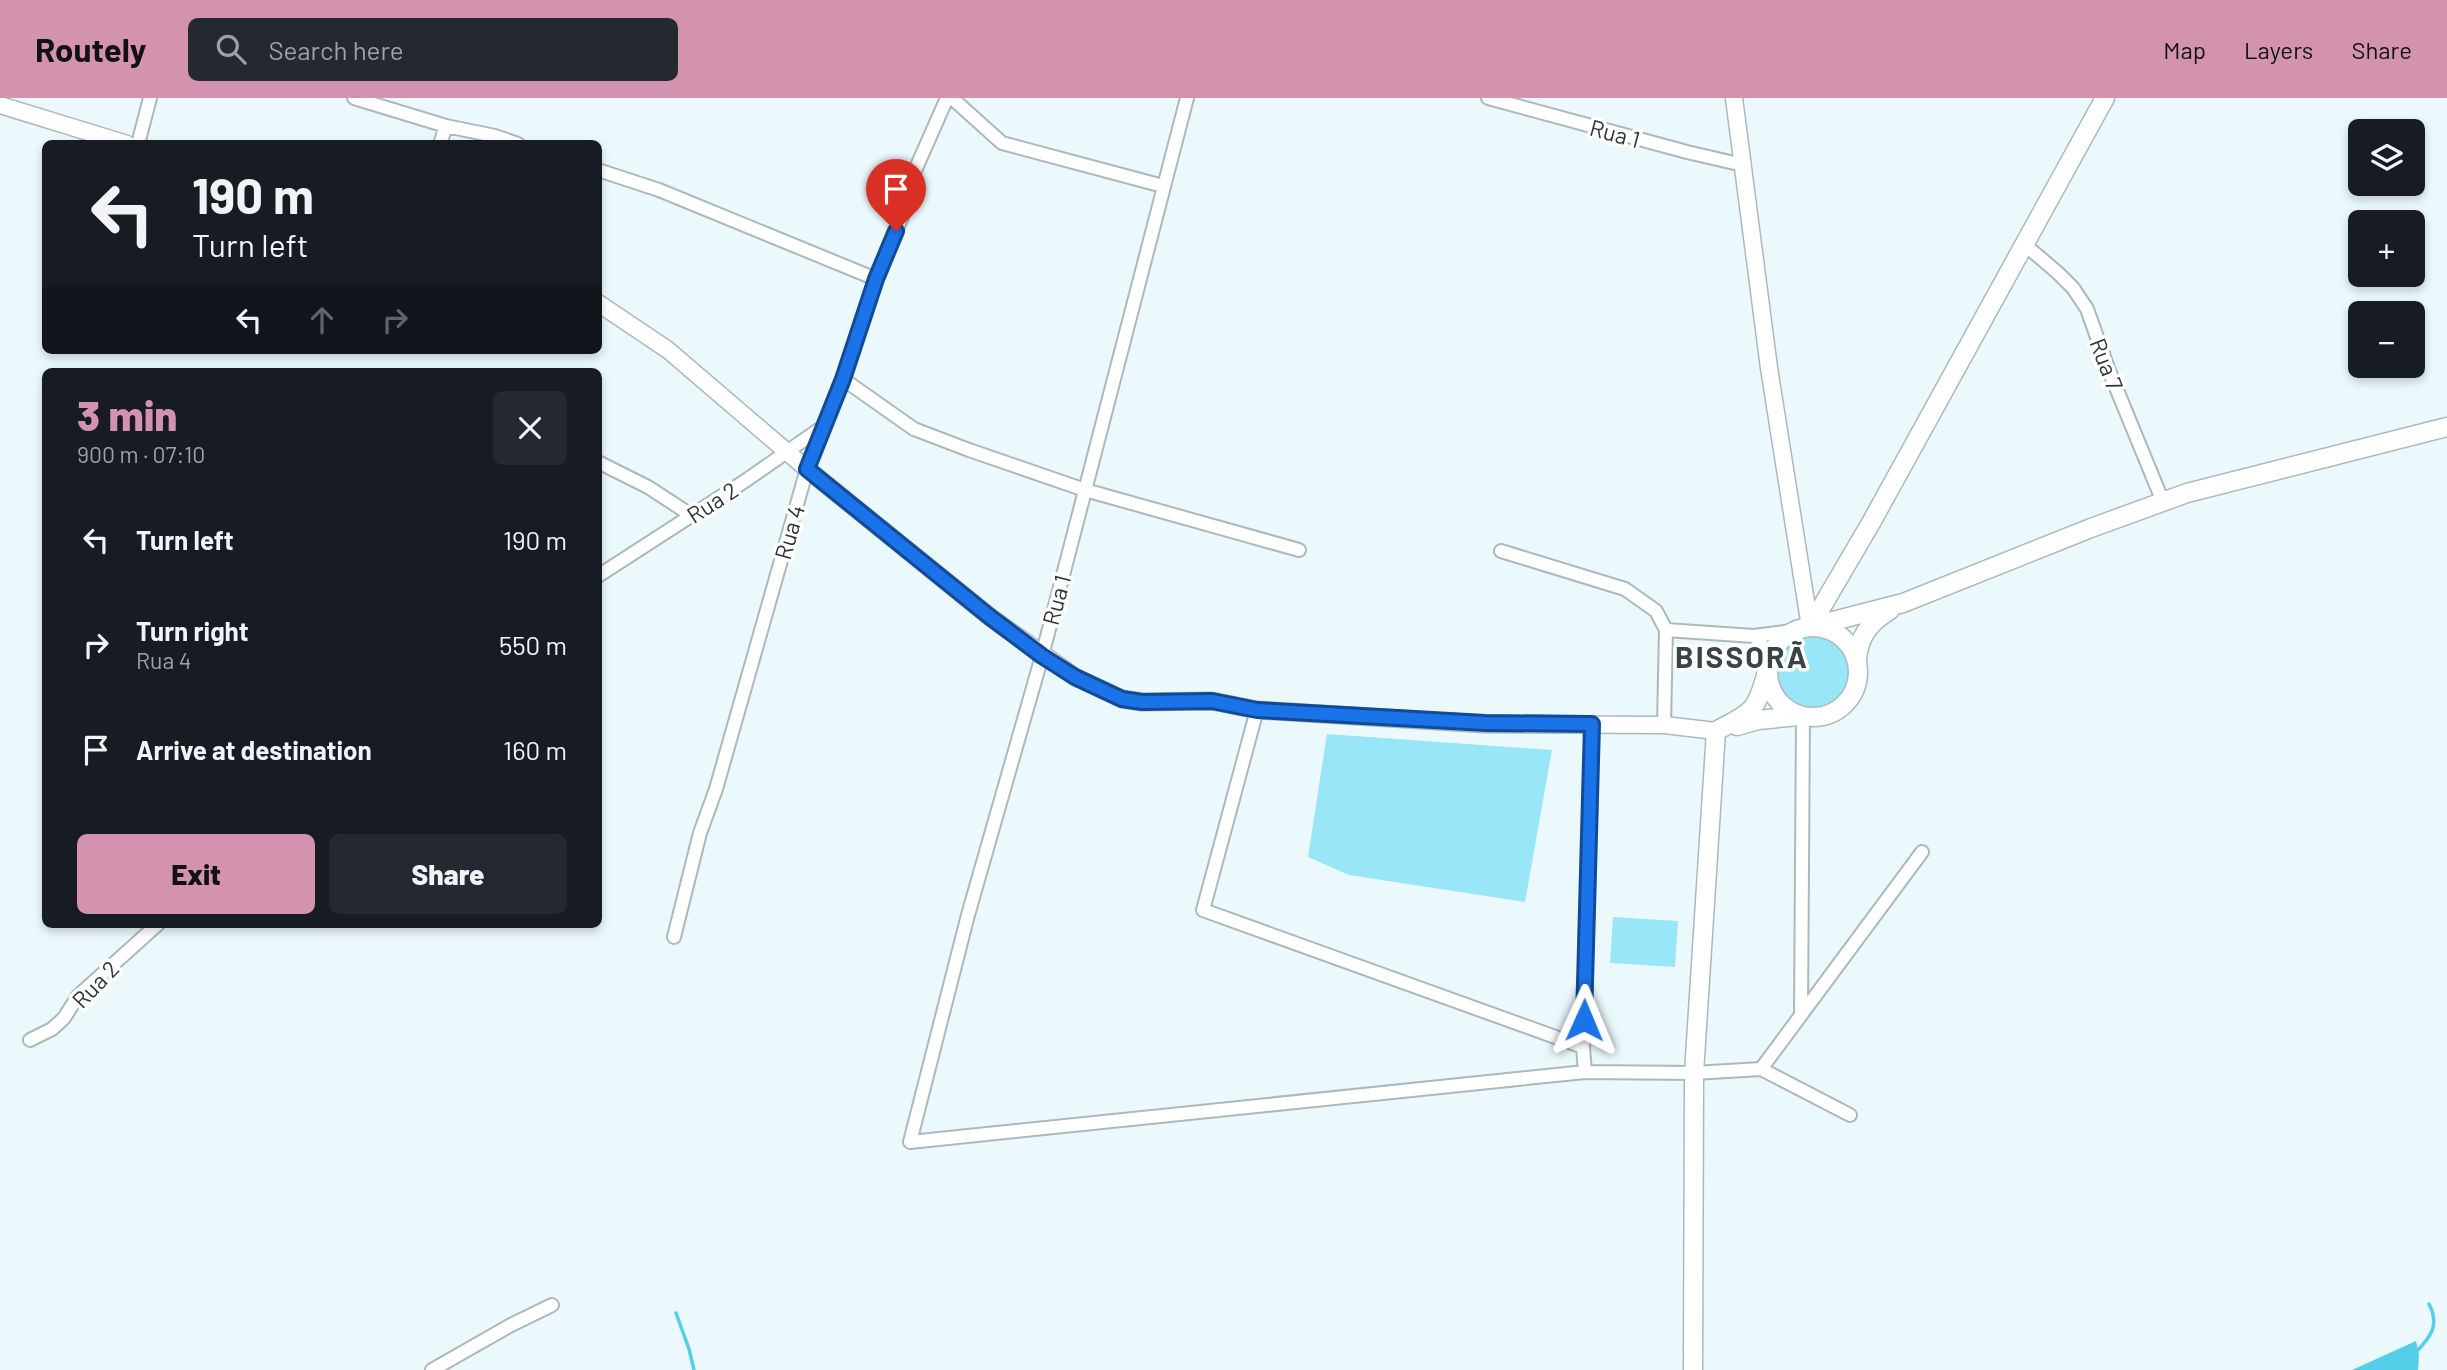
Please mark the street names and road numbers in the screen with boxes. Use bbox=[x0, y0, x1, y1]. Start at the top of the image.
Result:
street label: Rua 1 bbox=[1587, 113, 1643, 153]
street label: Rua 7 bbox=[2084, 334, 2130, 394]
street label: Rua 2 bbox=[681, 475, 743, 529]
street label: Rua 4 bbox=[768, 501, 810, 563]
street label: Rua 1 bbox=[1036, 572, 1076, 628]
street label: Rua 2 bbox=[66, 954, 124, 1014]

